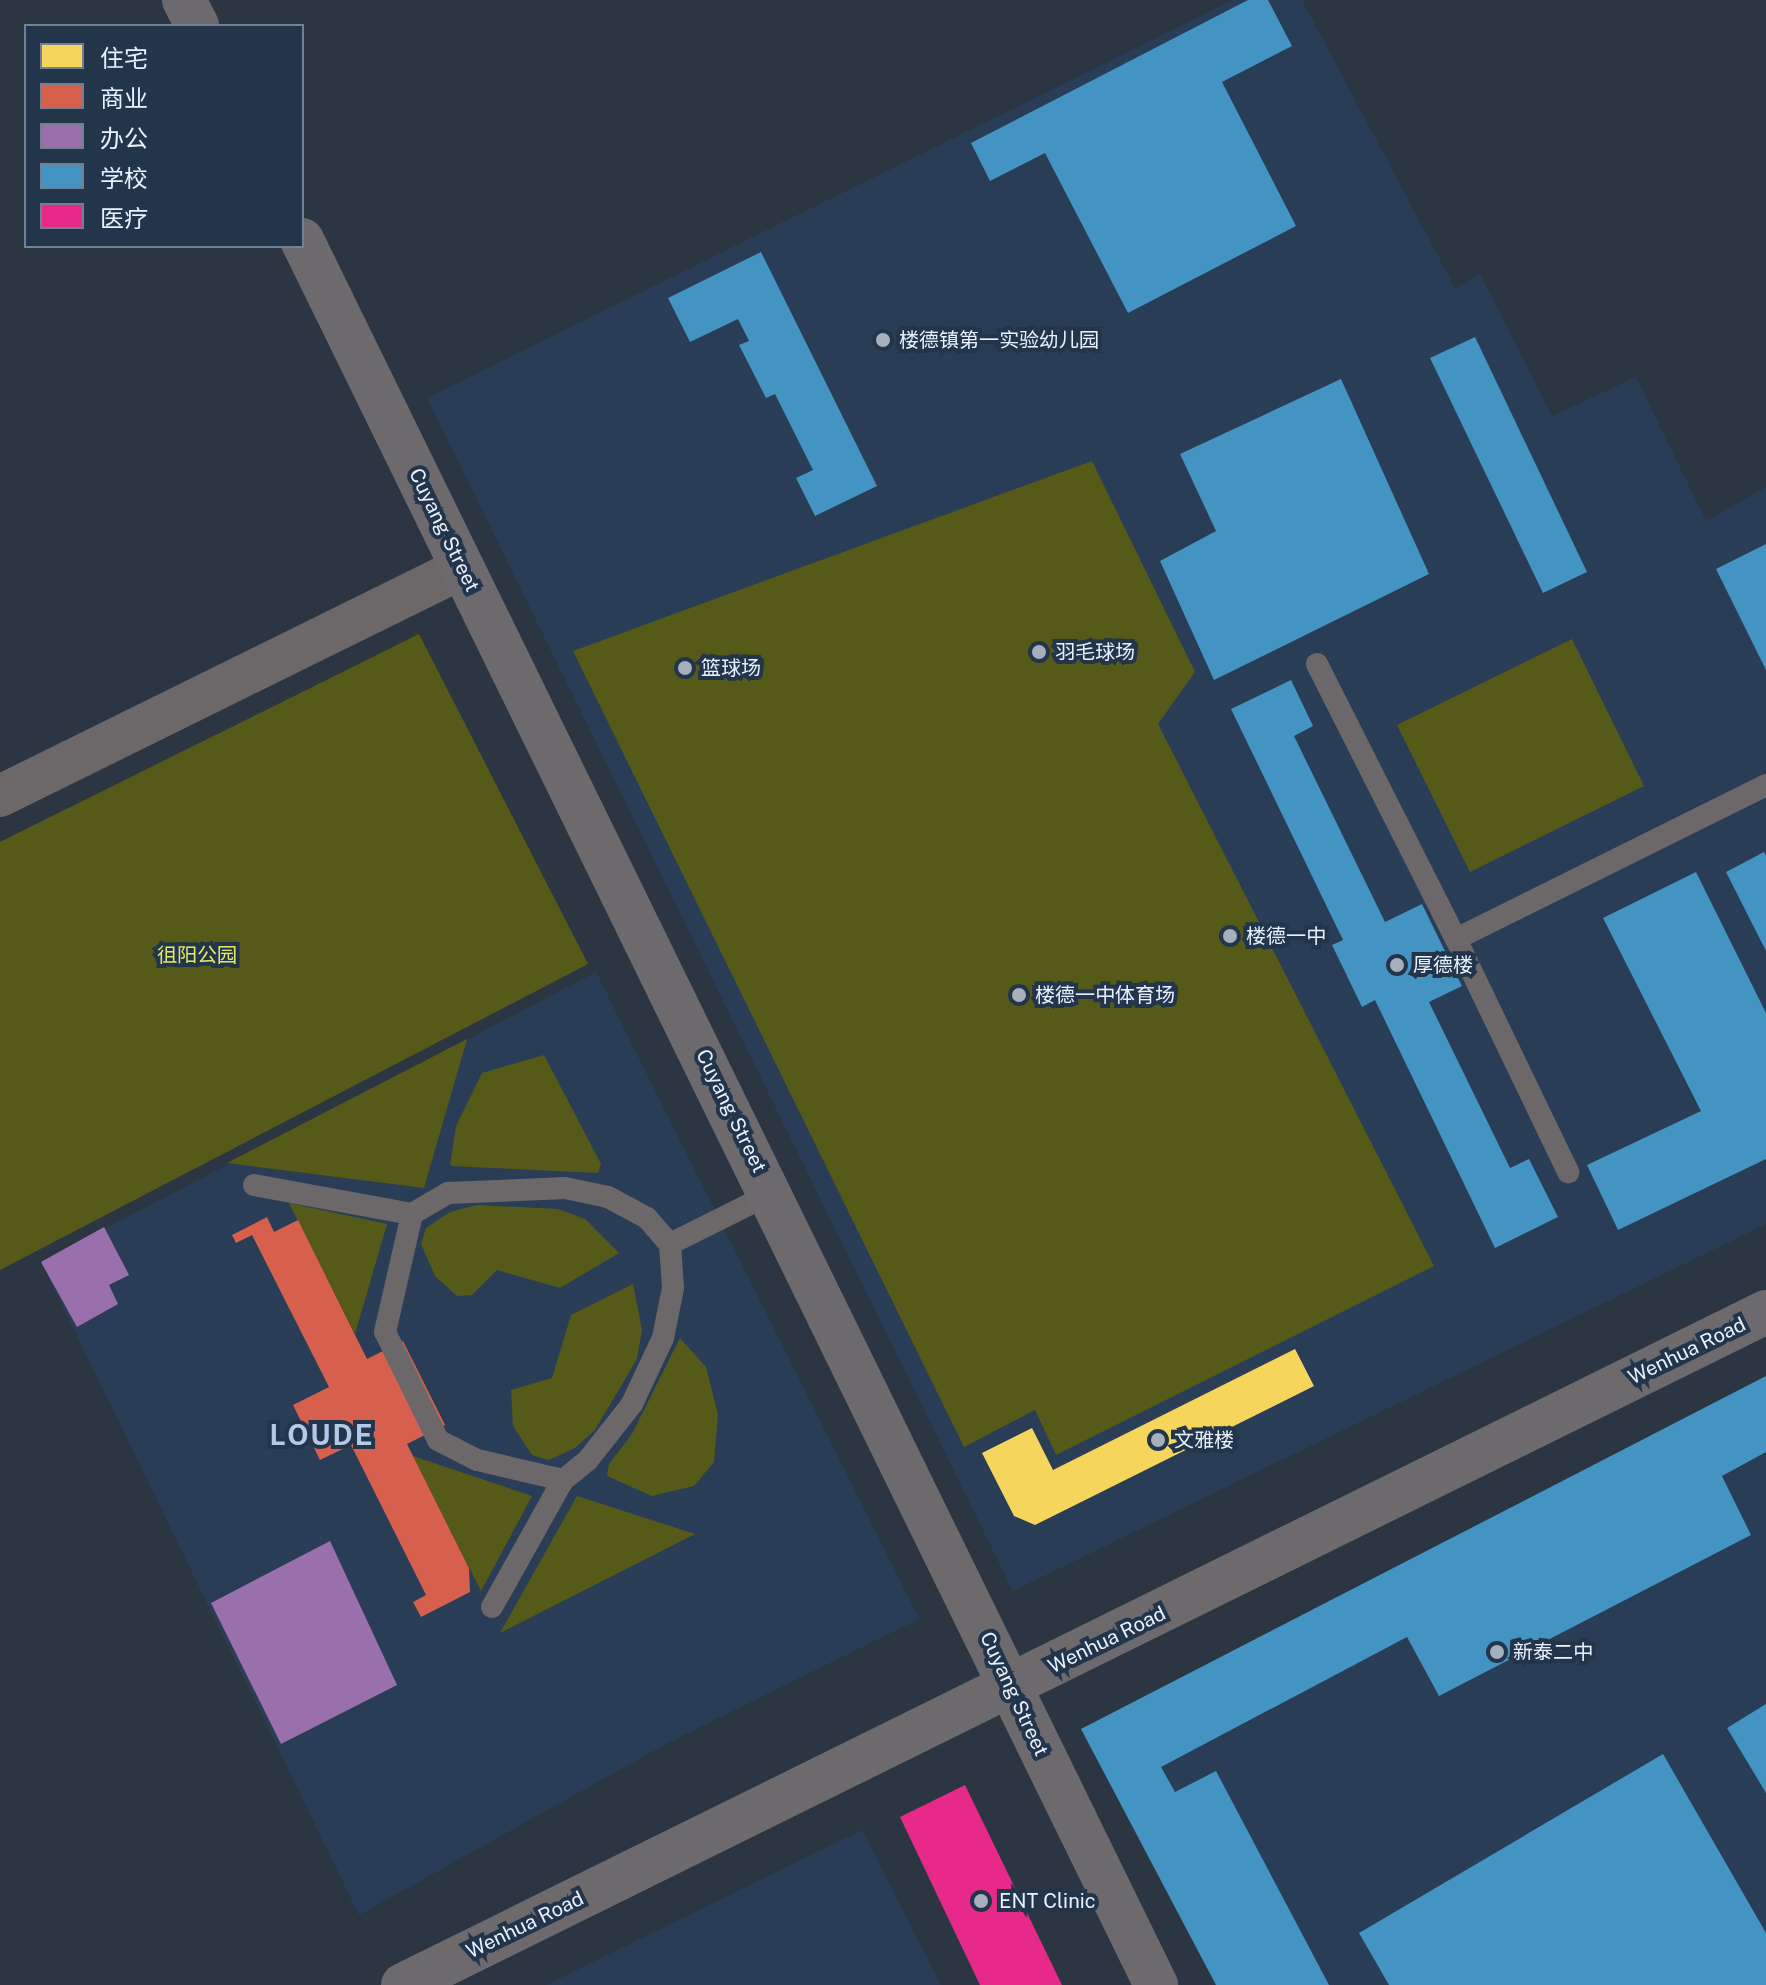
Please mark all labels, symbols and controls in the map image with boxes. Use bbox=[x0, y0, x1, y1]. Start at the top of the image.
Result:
legend bbox=[24, 24, 304, 248]
text: 住宅 bbox=[100, 44, 148, 72]
text: 商业 bbox=[100, 84, 148, 112]
text: 办公 bbox=[100, 124, 148, 152]
text: 学校 bbox=[100, 164, 148, 192]
text: 医疗 bbox=[100, 204, 148, 232]
place label: 楼德镇第一实验幼儿园 bbox=[899, 328, 1099, 352]
marker: 楼德镇第一实验幼儿园 bbox=[874, 331, 892, 349]
street label: Cuyang Street bbox=[404, 464, 484, 596]
place label: 羽毛球场 bbox=[1055, 640, 1135, 664]
marker: 羽毛球场 bbox=[1030, 643, 1048, 661]
place label: 篮球场 bbox=[701, 656, 761, 680]
marker: 篮球场 bbox=[676, 659, 694, 677]
place label: 楼德一中 bbox=[1246, 924, 1326, 948]
marker: 楼德一中 bbox=[1221, 927, 1239, 945]
park label: 徂阳公园 bbox=[157, 943, 237, 967]
place label: 厚德楼 bbox=[1413, 953, 1473, 977]
marker: 厚德楼 bbox=[1388, 956, 1406, 974]
place label: 楼德一中体育场 bbox=[1035, 983, 1175, 1007]
marker: 楼德一中体育场 bbox=[1010, 986, 1028, 1004]
street label: Cuyang Street bbox=[691, 1045, 771, 1177]
street label: Wenhua Road bbox=[1624, 1312, 1750, 1390]
district label: LOUDE bbox=[270, 1418, 374, 1452]
place label: 文雅楼 bbox=[1174, 1428, 1234, 1452]
marker: 文雅楼 bbox=[1149, 1431, 1167, 1449]
street label: Wenhua Road bbox=[1044, 1601, 1170, 1679]
street label: Cuyang Street bbox=[975, 1628, 1053, 1760]
place label: 新泰二中 bbox=[1513, 1640, 1593, 1664]
marker: 新泰二中 bbox=[1488, 1643, 1506, 1661]
street label: Wenhua Road bbox=[462, 1886, 588, 1964]
place label: ENT Clinic bbox=[999, 1889, 1096, 1913]
marker: ENT Clinic bbox=[970, 1890, 992, 1912]

